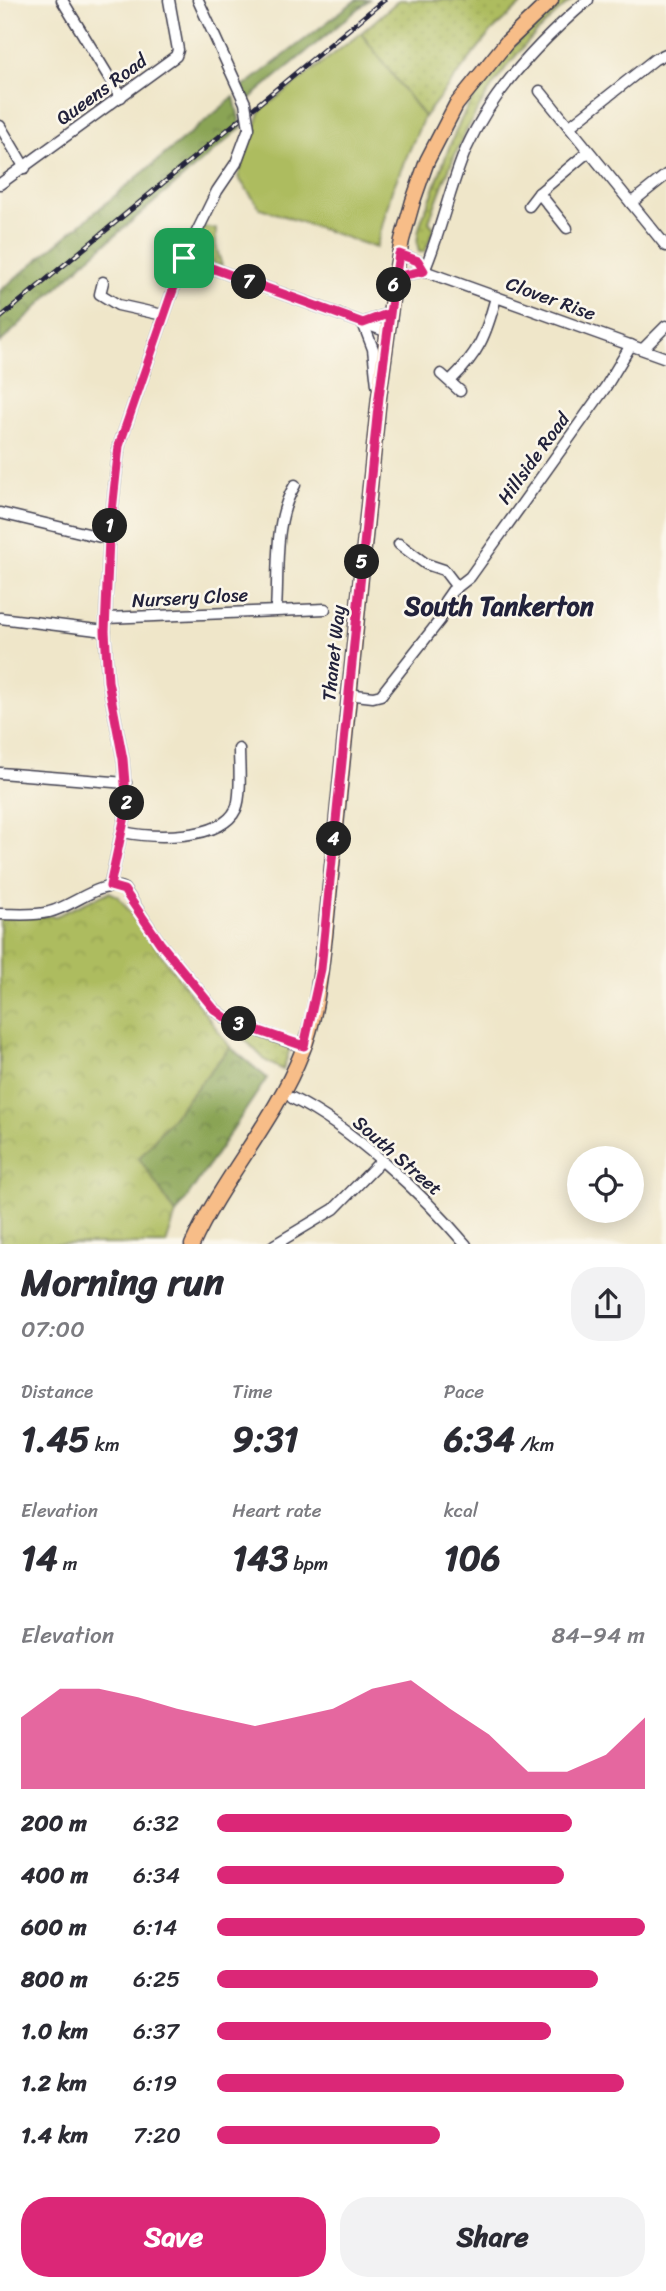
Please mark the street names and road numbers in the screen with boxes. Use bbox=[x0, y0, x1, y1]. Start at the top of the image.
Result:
street label: Queens Road bbox=[49, 44, 156, 134]
street label: Clover Rise bbox=[501, 267, 601, 330]
street label: Hillside Road bbox=[488, 404, 579, 511]
street label: Nursery Close bbox=[131, 578, 249, 617]
street label: Thanet Way bbox=[312, 603, 355, 703]
street label: South Street bbox=[345, 1107, 450, 1204]

